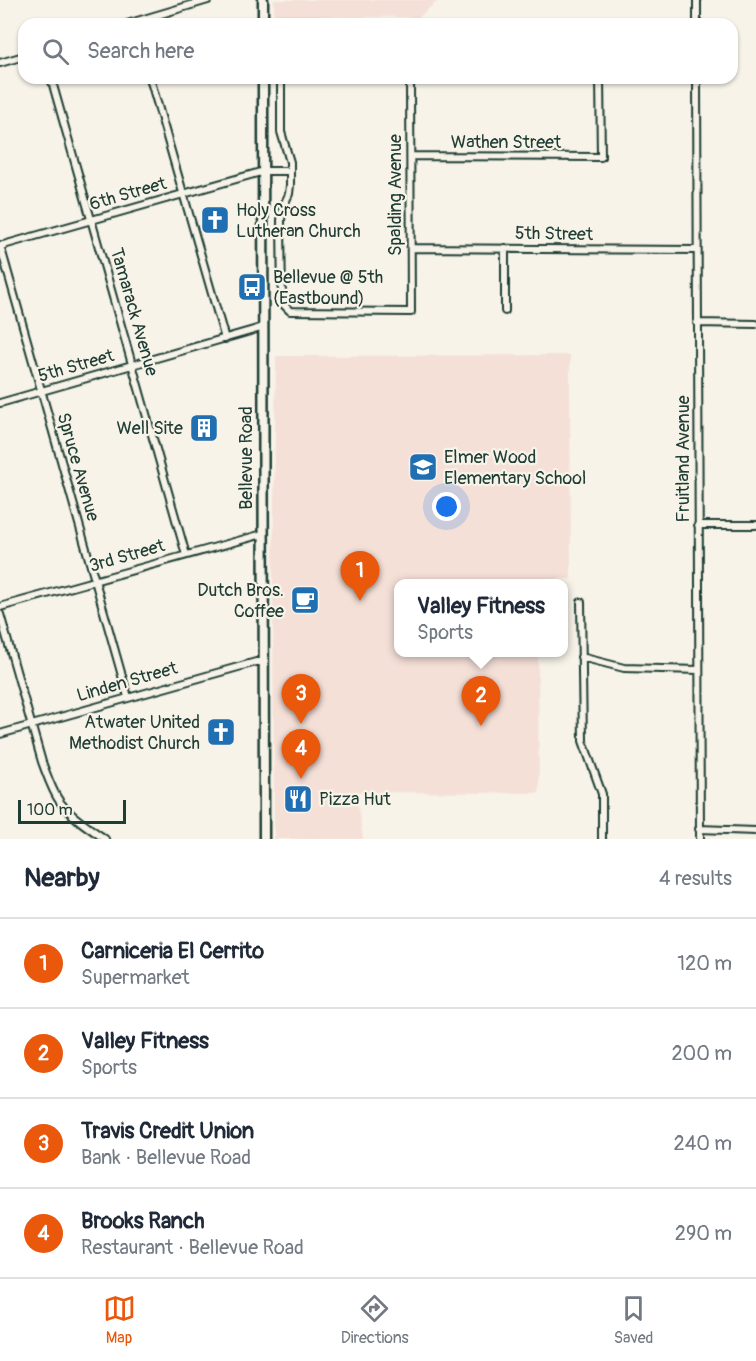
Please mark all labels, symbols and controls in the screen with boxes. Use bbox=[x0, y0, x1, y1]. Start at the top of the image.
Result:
search box bbox=[18, 18, 738, 84]
icon: search bbox=[39, 35, 72, 68]
text: Search here bbox=[87, 37, 194, 65]
street label: Wathen Street bbox=[451, 131, 562, 154]
street label: Spalding Avenue bbox=[384, 134, 407, 256]
street label: 6th Street bbox=[87, 172, 170, 216]
place label: Holy Cross Lutheran Church bbox=[236, 199, 361, 243]
church icon: Holy Cross Lutheran Church bbox=[199, 204, 231, 236]
street label: 5th Street bbox=[515, 222, 594, 246]
street label: Tamarack Avenue bbox=[105, 245, 163, 379]
place label: Bellevue @ 5th (Eastbound) bbox=[273, 266, 383, 310]
bus stop icon: Bellevue @ 5th (Eastbound) bbox=[236, 271, 268, 303]
street label: 5th Street bbox=[35, 344, 117, 388]
street label: Fruitland Avenue bbox=[672, 395, 695, 523]
street label: Bellevue Road bbox=[235, 406, 258, 510]
street label: Spruce Avenue bbox=[52, 410, 104, 524]
building icon: Well Site bbox=[188, 412, 220, 444]
place label: Well Site bbox=[116, 417, 183, 440]
place label: Elmer Wood Elementary School bbox=[444, 446, 586, 490]
school or university icon: Elmer Wood Elementary School bbox=[407, 451, 439, 483]
your location bbox=[432, 492, 461, 521]
street label: 3rd Street bbox=[87, 534, 168, 578]
pin: 1 bbox=[340, 552, 380, 601]
place label: Dutch Bros. Coffee bbox=[197, 579, 284, 623]
popup bbox=[394, 579, 568, 657]
cafe icon: Dutch Bros. Coffee bbox=[289, 584, 321, 616]
text: Valley Fitness bbox=[417, 592, 545, 620]
text: Sports bbox=[417, 620, 473, 645]
street label: Linden Street bbox=[74, 656, 181, 707]
pin: 3 bbox=[282, 674, 320, 724]
pin: 2 bbox=[462, 676, 500, 726]
place label: Atwater United Methodist Church bbox=[69, 711, 200, 755]
church icon: Atwater United Methodist Church bbox=[205, 716, 237, 748]
pin: 4 bbox=[282, 730, 320, 779]
restaurant icon: Pizza Hut bbox=[282, 783, 314, 815]
place label: Pizza Hut bbox=[319, 788, 392, 811]
scale bar bbox=[18, 797, 126, 824]
text: 100 m bbox=[27, 800, 73, 820]
text: Nearby bbox=[24, 862, 100, 894]
text: 4 results bbox=[659, 866, 732, 891]
text: Carniceria El Cerrito bbox=[81, 937, 264, 965]
text: 1 bbox=[40, 951, 47, 976]
text: 120 m bbox=[677, 951, 732, 976]
text: Supermarket bbox=[81, 965, 190, 990]
text: Valley Fitness bbox=[81, 1027, 209, 1055]
text: 2 bbox=[38, 1041, 49, 1066]
text: 200 m bbox=[671, 1041, 732, 1066]
text: Sports bbox=[81, 1055, 137, 1080]
text: Travis Credit Union bbox=[81, 1117, 254, 1145]
text: 3 bbox=[38, 1131, 49, 1156]
text: 240 m bbox=[673, 1131, 732, 1156]
text: Bank · Bellevue Road bbox=[81, 1145, 251, 1170]
text: Brooks Ranch bbox=[81, 1207, 205, 1235]
text: 4 bbox=[38, 1221, 49, 1246]
text: 290 m bbox=[675, 1221, 732, 1246]
text: Restaurant · Bellevue Road bbox=[81, 1235, 304, 1260]
tab: Map bbox=[103, 1292, 136, 1348]
tab: Directions bbox=[341, 1292, 409, 1348]
tab: Saved bbox=[614, 1292, 653, 1348]

